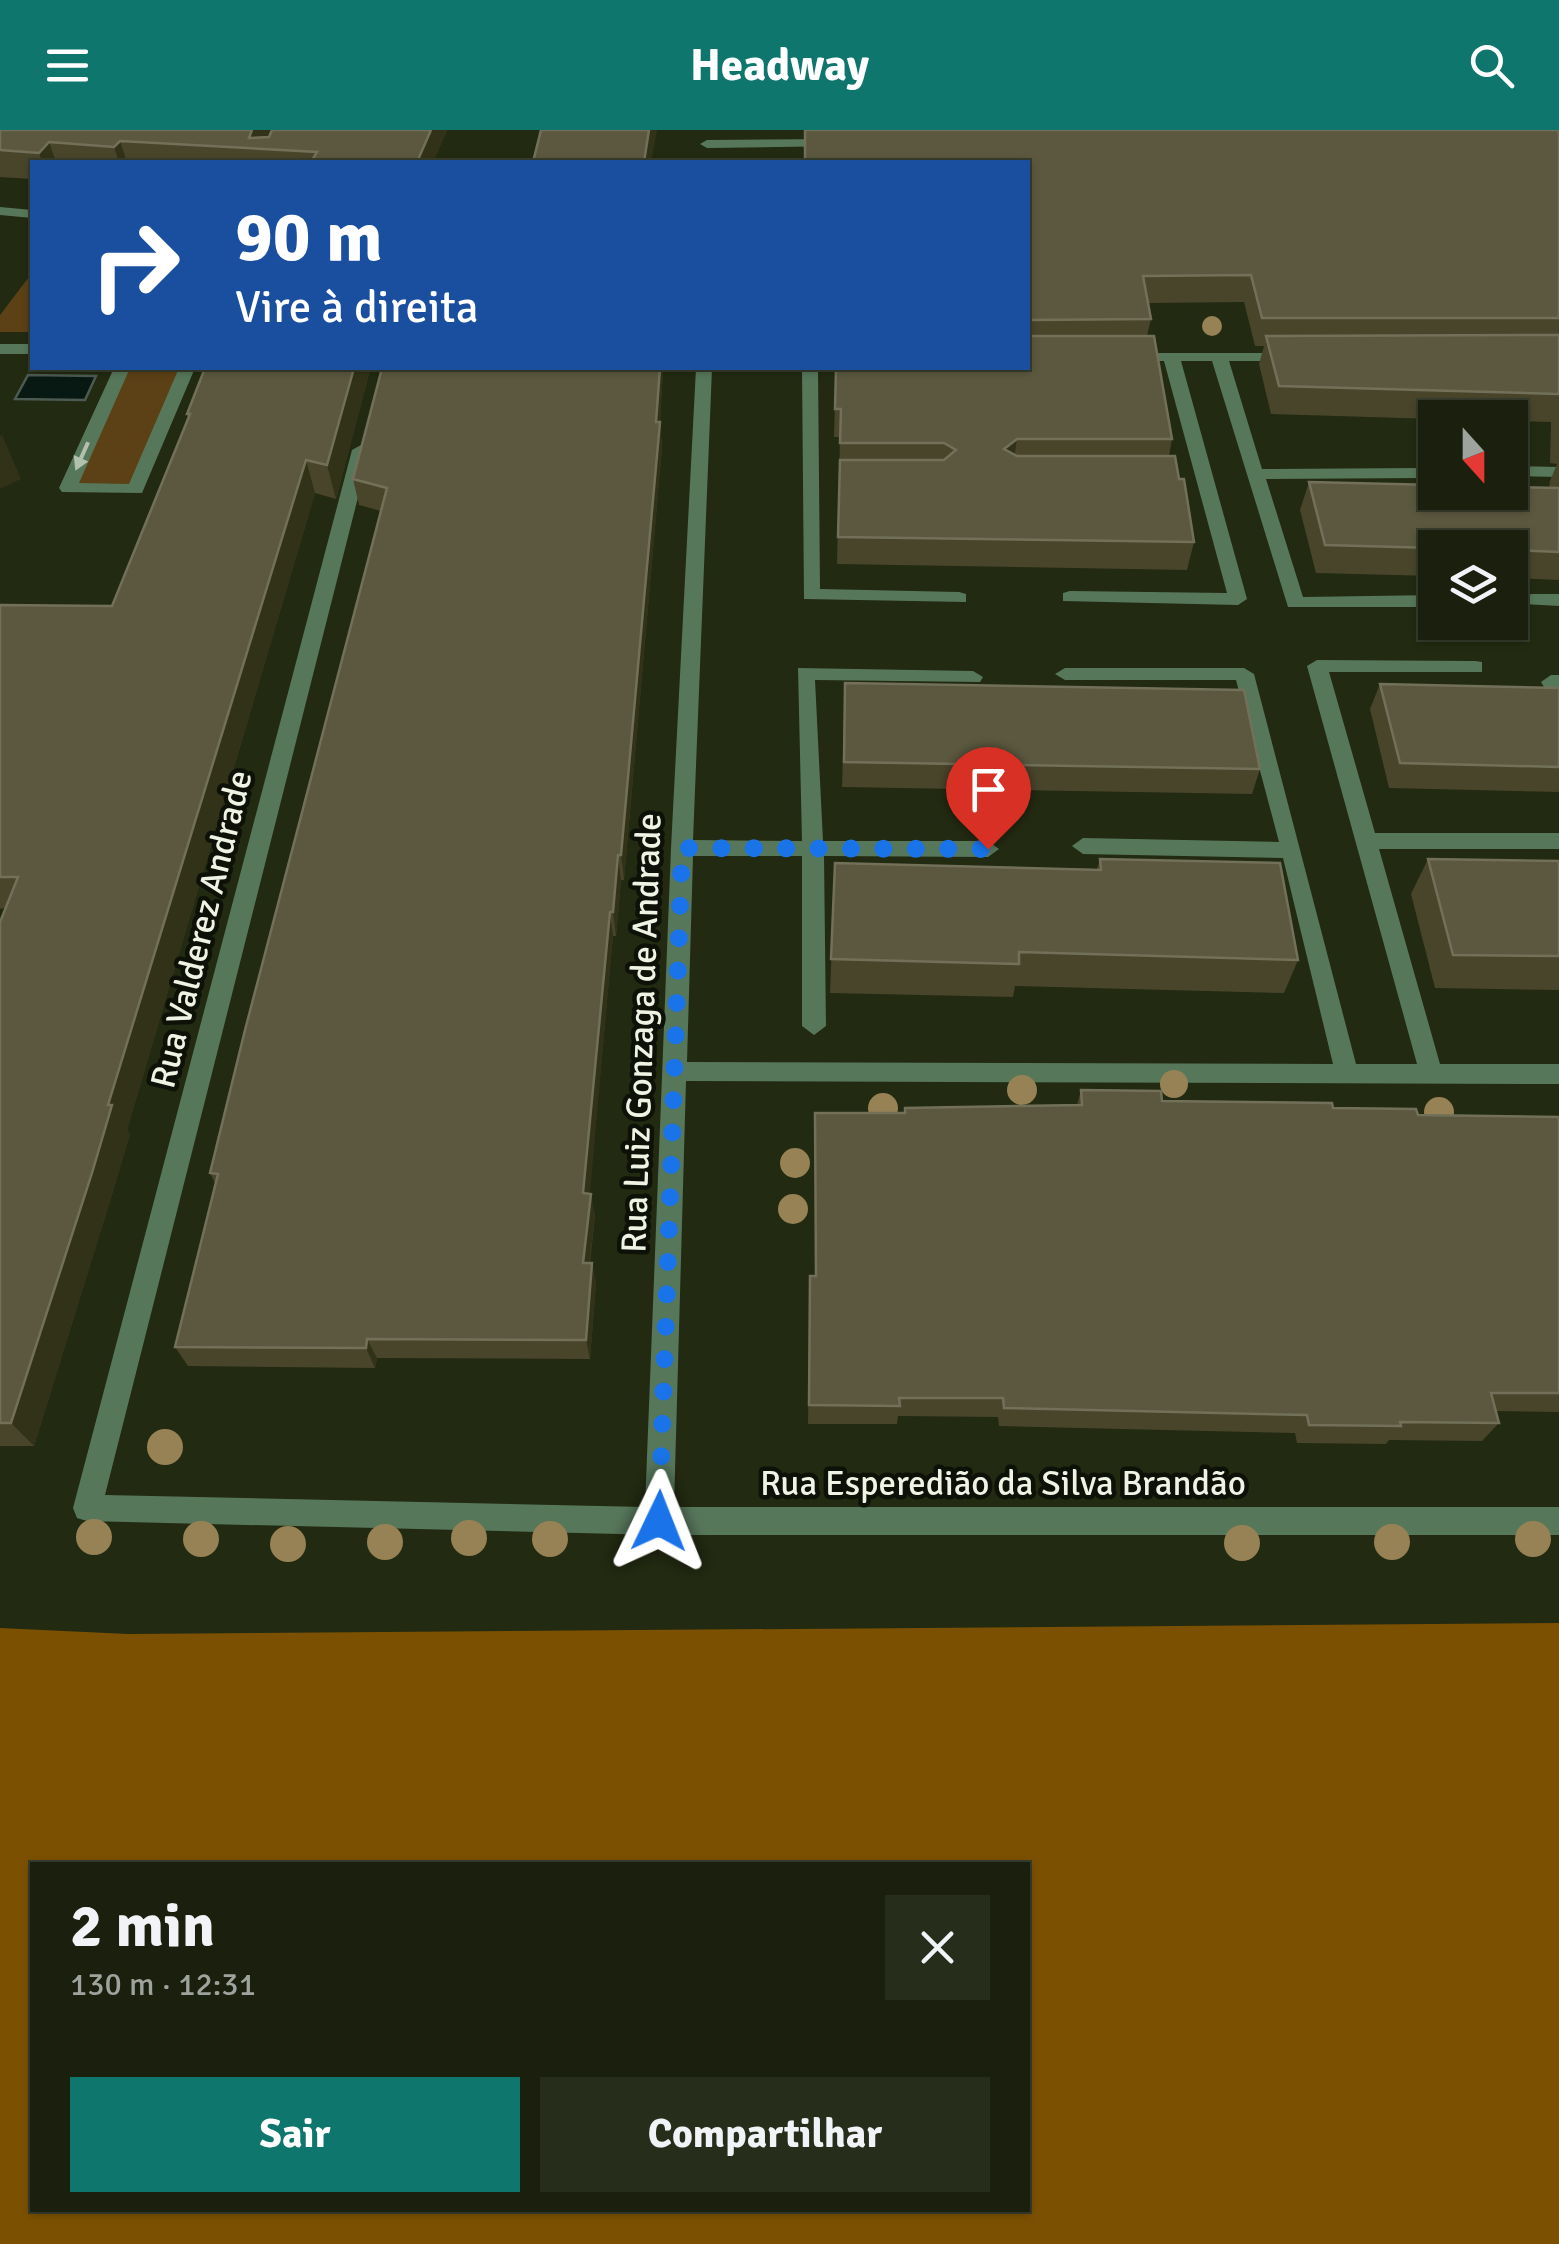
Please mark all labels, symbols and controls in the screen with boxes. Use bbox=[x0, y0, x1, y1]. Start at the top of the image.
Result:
icon: menu bbox=[40, 38, 95, 93]
text: Headway bbox=[690, 38, 869, 93]
icon: search bbox=[1464, 38, 1519, 93]
text: 90 m bbox=[235, 194, 383, 280]
icon: right bbox=[70, 200, 200, 330]
text: Vire à direita bbox=[235, 280, 479, 335]
north arrow bbox=[1418, 400, 1528, 510]
map controls bbox=[1418, 400, 1528, 640]
one-way arrow bbox=[74, 441, 90, 471]
button: layers bbox=[1418, 530, 1528, 640]
pin bbox=[946, 747, 1031, 850]
icon: arrive bbox=[961, 762, 1016, 817]
street label: Rua Valderez Andrade bbox=[141, 766, 262, 1092]
street label: Rua Luiz Gonzaga de Andrade bbox=[612, 812, 671, 1254]
street label: Rua Esperedião da Silva Brandão bbox=[760, 1462, 1246, 1505]
position arrow bbox=[607, 1469, 711, 1573]
text: 2 min bbox=[70, 1890, 215, 1964]
button: close bbox=[885, 1895, 990, 2000]
text: 130 m · 12:31 bbox=[70, 1965, 256, 2004]
button: Sair bbox=[70, 2077, 520, 2192]
button: Compartilhar bbox=[540, 2077, 990, 2192]

